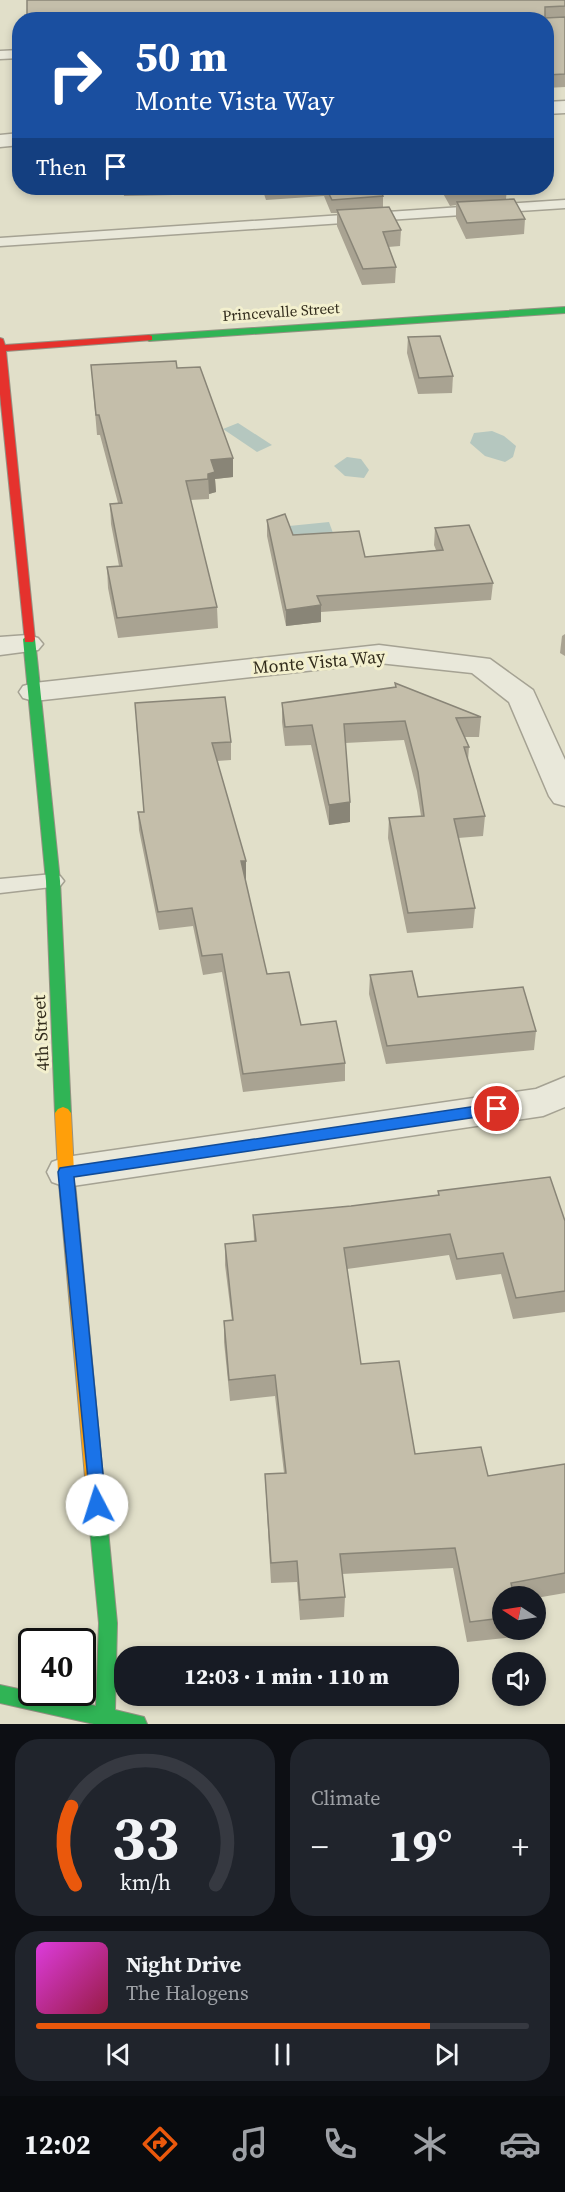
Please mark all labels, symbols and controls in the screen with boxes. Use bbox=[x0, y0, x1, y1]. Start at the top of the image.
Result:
text: 50 m bbox=[135, 27, 228, 85]
icon: right bbox=[36, 36, 114, 114]
text: Monte Vista Way bbox=[135, 82, 334, 119]
icon: arrive bbox=[99, 150, 132, 183]
text: Then bbox=[36, 152, 87, 182]
street label: Princevalle Street bbox=[222, 297, 340, 326]
street label: Monte Vista Way bbox=[252, 643, 387, 680]
street label: 4th Street bbox=[26, 994, 55, 1072]
pin bbox=[471, 1083, 522, 1134]
icon: arrive bbox=[480, 1092, 513, 1125]
position arrow bbox=[65, 1473, 129, 1537]
north arrow bbox=[492, 1586, 546, 1640]
map controls bbox=[492, 1586, 546, 1706]
speed limit sign: 40 bbox=[18, 1628, 96, 1706]
button: sound bbox=[492, 1652, 546, 1706]
text: 12:03 · 1 min · 110 m bbox=[184, 1661, 389, 1691]
text: Climate bbox=[311, 1784, 380, 1812]
text: 33 bbox=[111, 1794, 179, 1880]
text: 19° bbox=[388, 1814, 452, 1876]
text: − bbox=[311, 1824, 329, 1869]
text: + bbox=[511, 1824, 529, 1869]
text: km/h bbox=[119, 1868, 171, 1897]
text: Night Drive bbox=[126, 1949, 241, 1979]
text: The Halogens bbox=[126, 1979, 249, 2007]
icon: previous bbox=[102, 2038, 135, 2071]
icon: pause bbox=[266, 2038, 299, 2071]
icon: next bbox=[430, 2038, 463, 2071]
icon: directions bbox=[139, 2123, 181, 2165]
icon: music bbox=[229, 2123, 271, 2165]
icon: phone bbox=[319, 2123, 361, 2165]
icon: climate bbox=[409, 2123, 451, 2165]
icon: car bbox=[499, 2123, 541, 2165]
text: 12:02 bbox=[24, 2126, 91, 2163]

